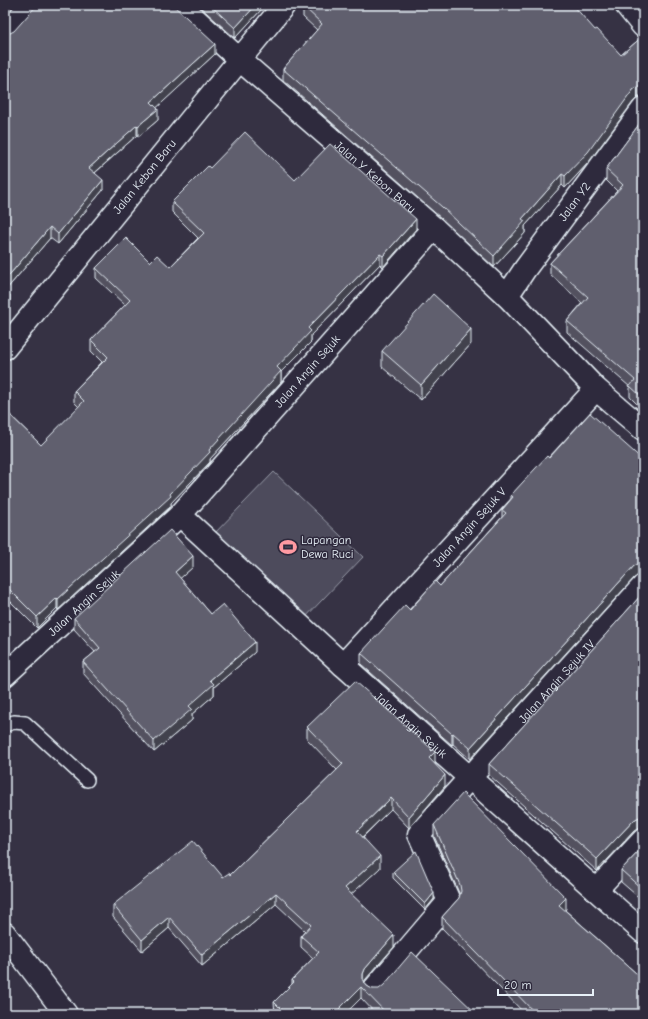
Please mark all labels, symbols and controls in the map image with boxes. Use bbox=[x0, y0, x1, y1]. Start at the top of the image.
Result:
street label: Jalan Kebon Baru bbox=[110, 136, 179, 217]
street label: Jalan Y Kebon Baru bbox=[331, 138, 419, 216]
street label: Jalan Y2 bbox=[556, 180, 593, 224]
street label: Jalan Angin Sejuk bbox=[271, 332, 343, 410]
street label: Jalan Angin Sejuk V bbox=[430, 484, 510, 570]
place label: Lapangan Dewa Ruci bbox=[301, 533, 354, 561]
sports icon: Lapangan Dewa Ruci bbox=[278, 537, 298, 557]
street label: Jalan Angin Sejuk bbox=[45, 566, 123, 639]
street label: Jalan Angin Sejuk IV bbox=[516, 637, 598, 726]
street label: Jalan Angin Sejuk bbox=[372, 689, 450, 761]
scale bar bbox=[498, 971, 593, 997]
text: 20 m bbox=[504, 978, 532, 992]

